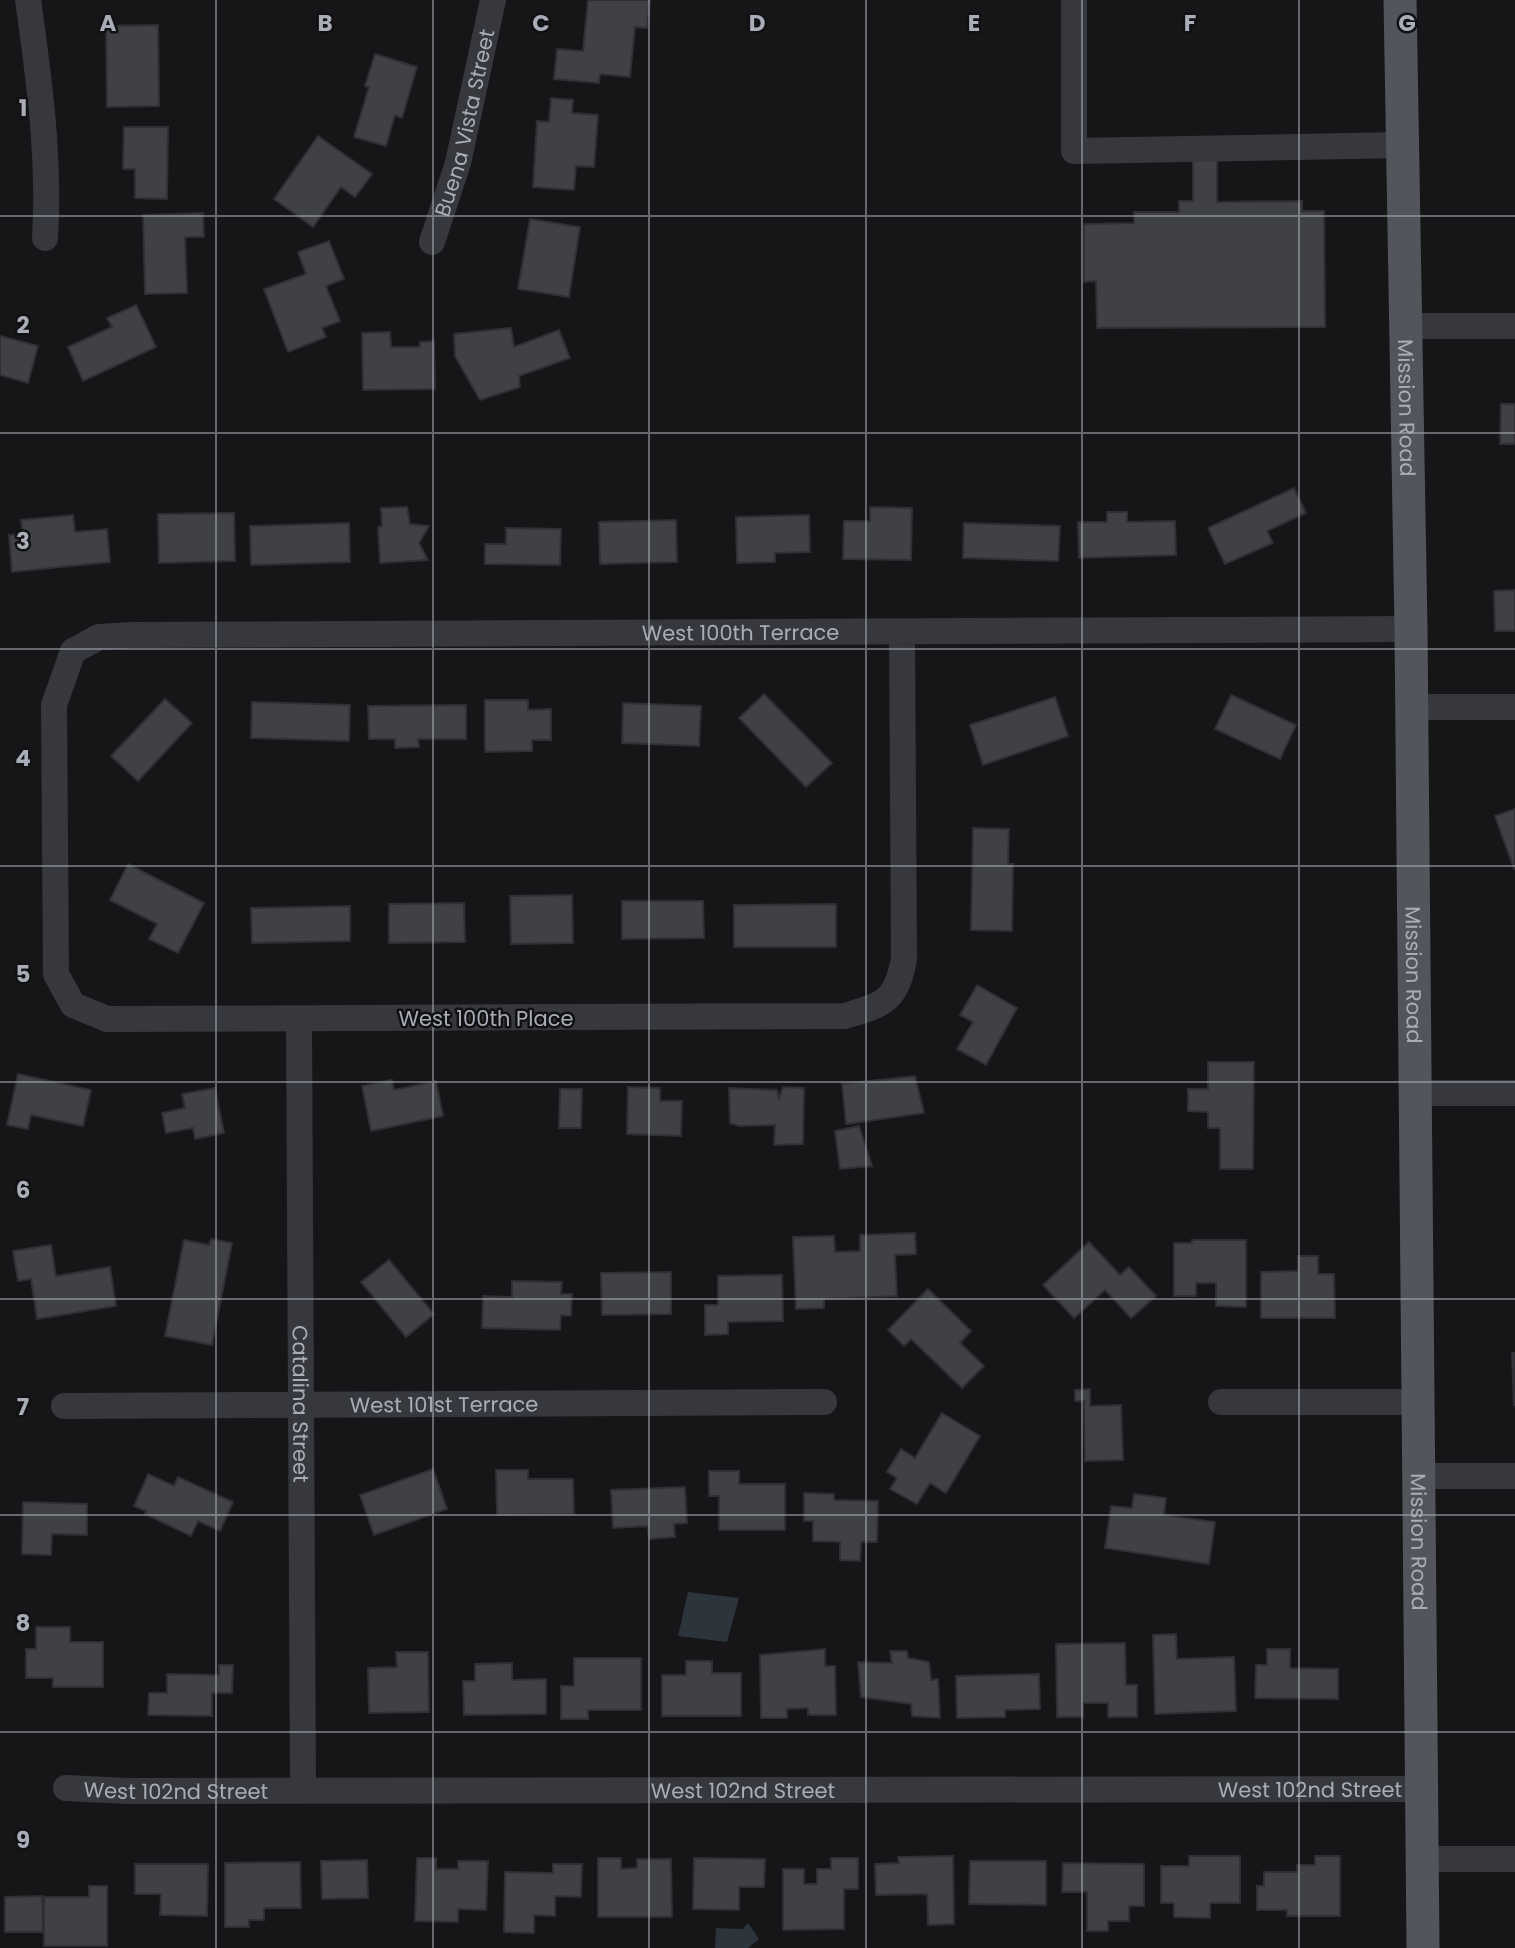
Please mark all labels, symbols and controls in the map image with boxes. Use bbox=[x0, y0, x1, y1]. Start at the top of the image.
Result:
text: A bbox=[100, 7, 117, 39]
text: B bbox=[317, 7, 333, 39]
text: C bbox=[532, 7, 550, 39]
text: D bbox=[749, 7, 765, 39]
text: E bbox=[968, 7, 980, 39]
text: F bbox=[1184, 7, 1196, 39]
text: G bbox=[1398, 7, 1416, 39]
street label: Buena Vista Street bbox=[427, 26, 501, 220]
text: 1 bbox=[19, 92, 27, 124]
text: 2 bbox=[16, 309, 30, 341]
street label: Mission Road bbox=[1391, 339, 1423, 477]
text: 3 bbox=[16, 525, 30, 557]
street label: West 100th Terrace bbox=[642, 617, 839, 647]
text: 4 bbox=[15, 742, 31, 774]
street label: Mission Road bbox=[1399, 906, 1429, 1044]
text: 5 bbox=[16, 958, 30, 990]
street label: West 100th Place bbox=[399, 1004, 573, 1033]
text: 6 bbox=[16, 1174, 30, 1206]
street label: Catalina Street bbox=[286, 1325, 316, 1483]
street label: West 101st Terrace bbox=[350, 1389, 538, 1419]
text: 7 bbox=[17, 1391, 29, 1423]
street label: Mission Road bbox=[1404, 1473, 1434, 1611]
text: 8 bbox=[16, 1607, 30, 1639]
street label: West 102nd Street bbox=[83, 1774, 268, 1805]
street label: West 102nd Street bbox=[651, 1775, 835, 1805]
street label: West 102nd Street bbox=[1218, 1775, 1402, 1804]
text: 9 bbox=[16, 1824, 30, 1856]

